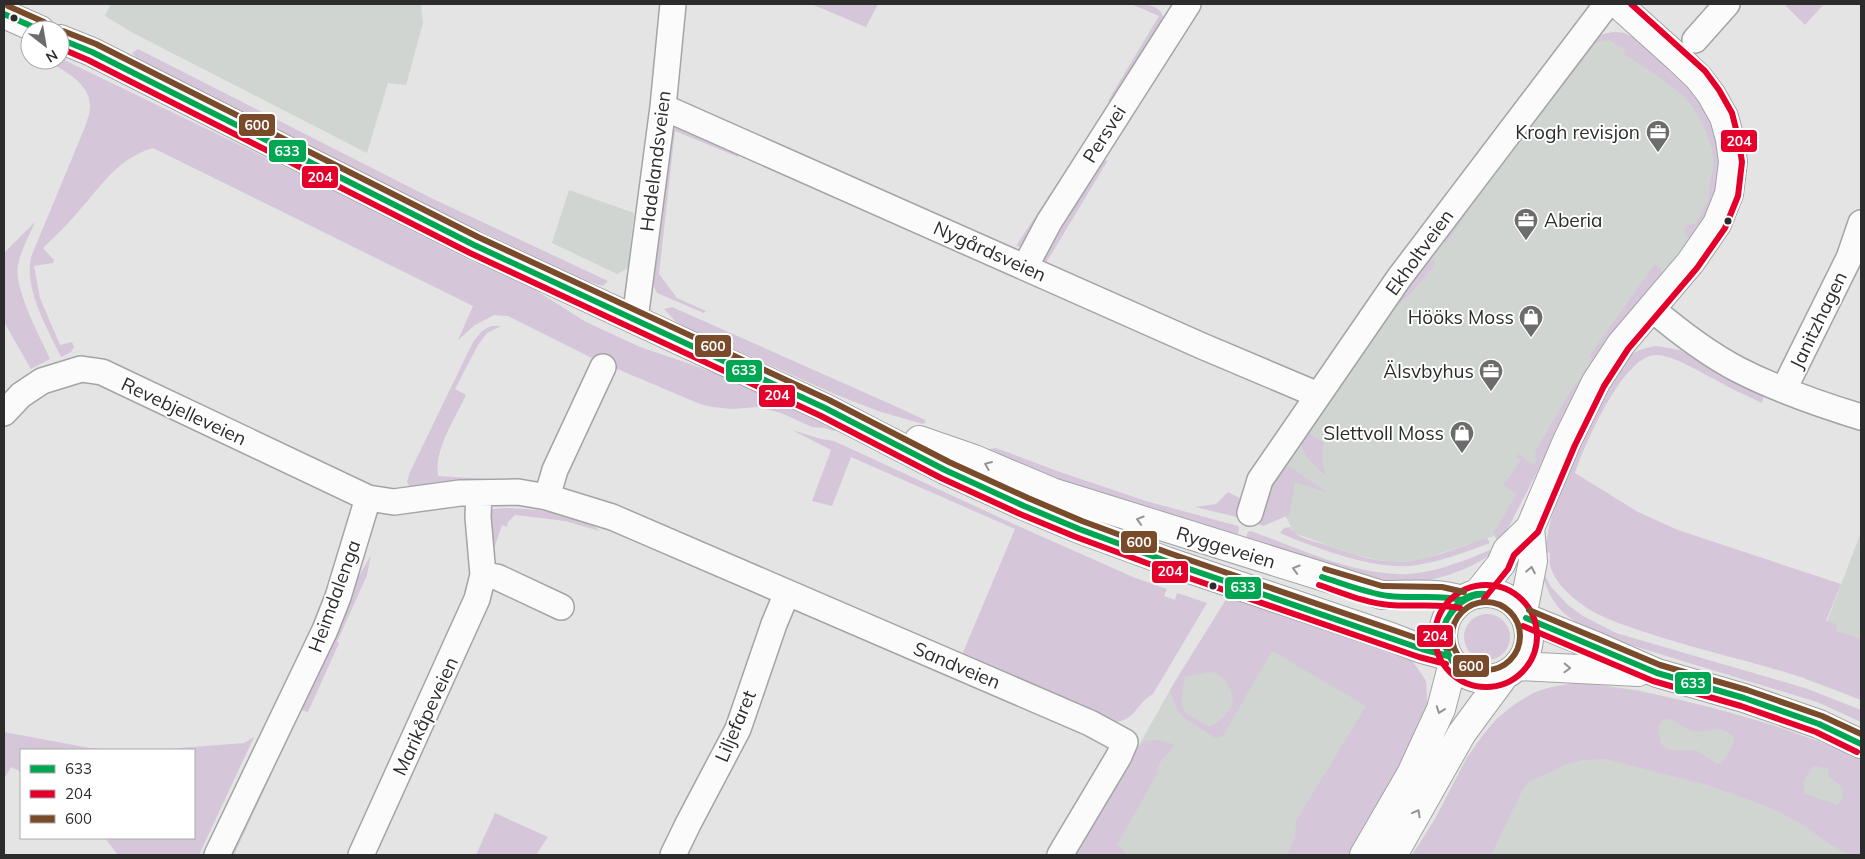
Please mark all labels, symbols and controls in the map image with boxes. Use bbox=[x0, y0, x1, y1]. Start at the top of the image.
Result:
unlabelled marker bbox=[9, 13, 19, 23]
north arrow bbox=[20, 20, 70, 70]
text: N bbox=[43, 46, 61, 67]
street label: Hadelandsveien bbox=[634, 89, 676, 233]
street label: Persvei bbox=[1077, 101, 1131, 167]
line badge: 600 bbox=[238, 113, 276, 137]
text: 600 bbox=[244, 116, 270, 134]
office icon: Krogh revisjon bbox=[1645, 119, 1671, 153]
place label: Krogh revisjon bbox=[1515, 120, 1640, 144]
line badge: 204 bbox=[1720, 129, 1758, 153]
text: 204 bbox=[1726, 132, 1752, 150]
line badge: 633 bbox=[268, 139, 307, 163]
text: 633 bbox=[274, 142, 300, 160]
line badge: 204 bbox=[301, 165, 339, 189]
text: 204 bbox=[307, 168, 333, 186]
street label: Ekholtveien bbox=[1380, 204, 1458, 300]
office icon: Aberia bbox=[1513, 207, 1539, 241]
place label: Aberia bbox=[1544, 208, 1603, 232]
street label: Nygårdsveien bbox=[930, 215, 1050, 287]
unlabelled marker bbox=[1723, 216, 1733, 226]
street label: Janitzhagen bbox=[1784, 267, 1852, 373]
shop icon: Hööks Moss bbox=[1518, 304, 1544, 338]
place label: Hööks Moss bbox=[1408, 305, 1514, 329]
line badge: 600 bbox=[694, 334, 732, 358]
text: 600 bbox=[700, 337, 726, 355]
office icon: Älsvbyhus bbox=[1478, 358, 1504, 392]
line badge: 633 bbox=[725, 359, 763, 383]
place label: Älsvbyhus bbox=[1383, 359, 1474, 383]
text: 633 bbox=[731, 361, 757, 379]
street label: Revebjelleveien bbox=[118, 372, 250, 450]
line badge: 204 bbox=[758, 384, 796, 408]
text: 204 bbox=[764, 386, 790, 404]
shop icon: Slettvoll Moss bbox=[1449, 420, 1475, 454]
place label: Slettvoll Moss bbox=[1323, 421, 1444, 445]
one-way arrow bbox=[984, 460, 993, 471]
one-way arrow bbox=[1137, 516, 1145, 526]
street label: Ryggeveien bbox=[1173, 521, 1279, 573]
line badge: 600 bbox=[1120, 530, 1158, 554]
text: 600 bbox=[1126, 533, 1152, 551]
street label: Heimdalenga bbox=[303, 537, 365, 655]
line badge: 204 bbox=[1151, 560, 1189, 584]
text: 204 bbox=[1157, 562, 1183, 580]
one-way arrow bbox=[1292, 564, 1300, 574]
one-way arrow bbox=[1525, 566, 1536, 574]
line badge: 633 bbox=[1224, 576, 1262, 600]
text: 633 bbox=[1230, 578, 1256, 596]
unlabelled marker bbox=[1208, 581, 1218, 591]
line badge: 204 bbox=[1416, 624, 1454, 648]
text: 204 bbox=[1422, 627, 1448, 645]
street label: Sandveien bbox=[910, 636, 1004, 694]
street label: Marikåpeveien bbox=[387, 653, 463, 779]
line badge: 600 bbox=[1452, 654, 1490, 678]
text: 600 bbox=[1458, 657, 1484, 675]
one-way arrow bbox=[1563, 662, 1571, 673]
line badge: 633 bbox=[1674, 671, 1712, 695]
text: 633 bbox=[1680, 674, 1706, 692]
street label: Liljefaret bbox=[709, 686, 761, 766]
one-way arrow bbox=[1436, 705, 1446, 714]
legend bbox=[20, 749, 195, 839]
text: 633 bbox=[65, 759, 92, 778]
text: 204 bbox=[65, 784, 92, 803]
text: 600 bbox=[65, 809, 92, 828]
one-way arrow bbox=[1411, 809, 1421, 818]

